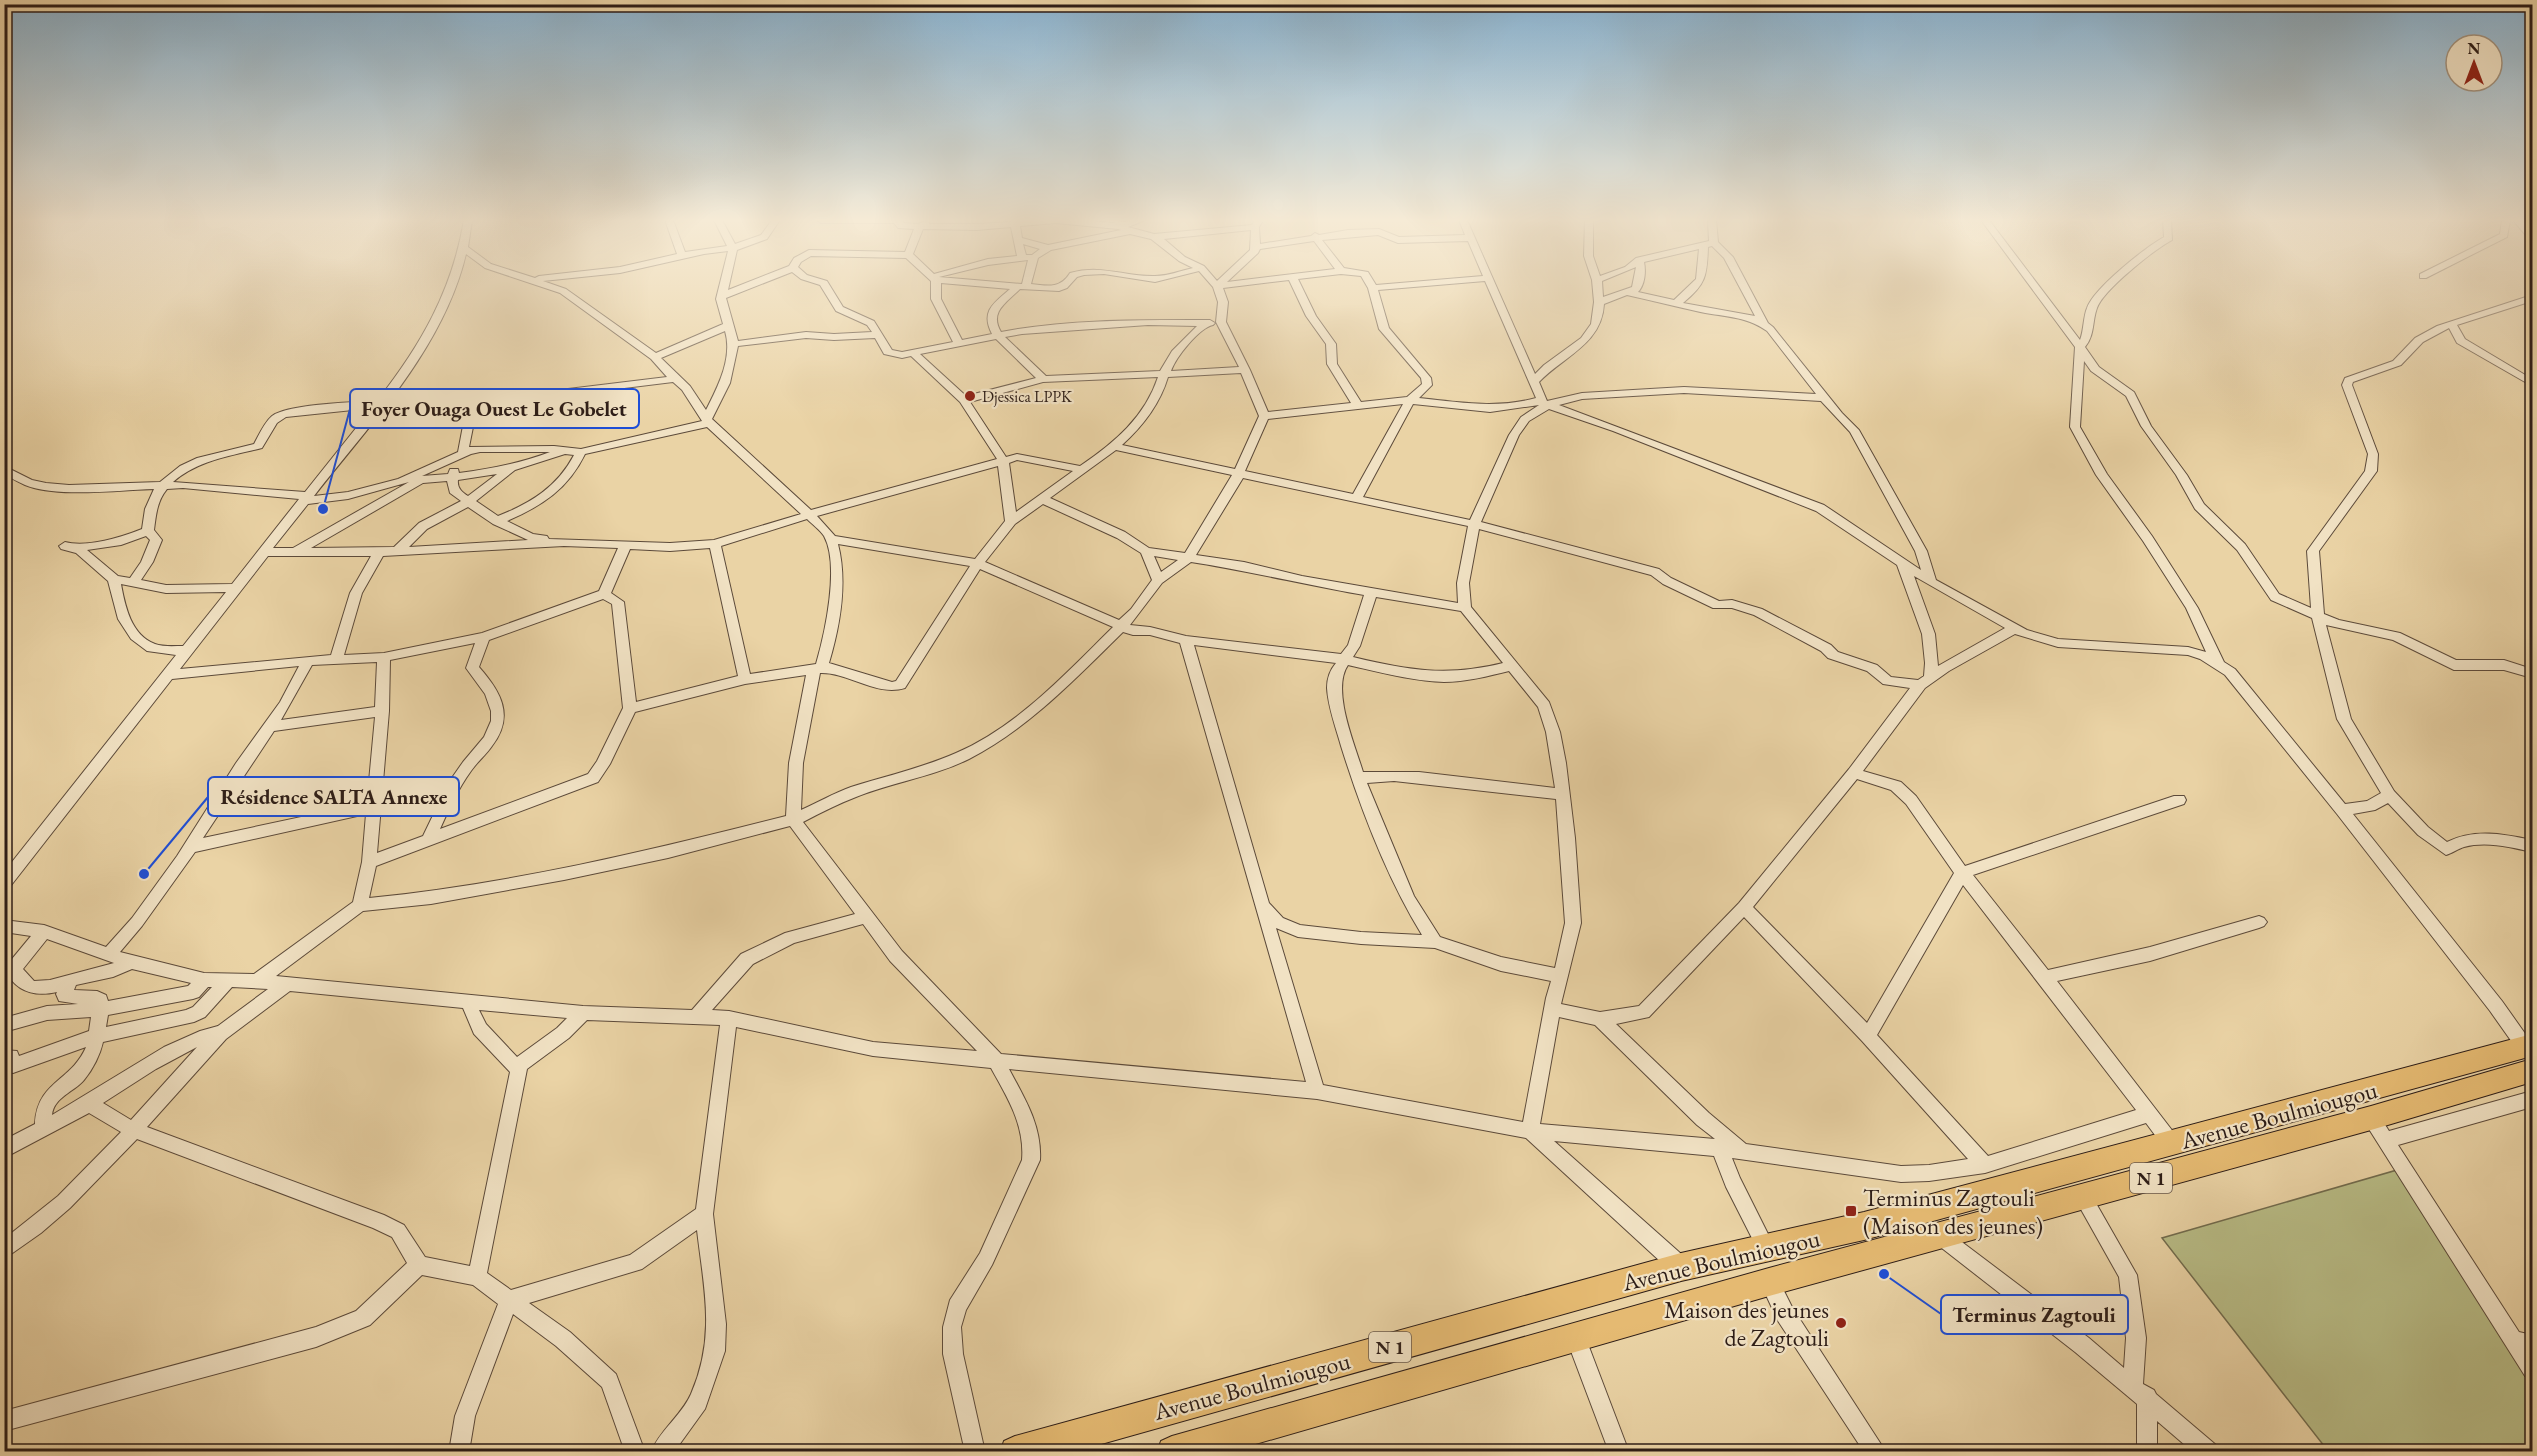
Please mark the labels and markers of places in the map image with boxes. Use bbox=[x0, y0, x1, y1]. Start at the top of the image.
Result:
place label: Djessica LPPK bbox=[982, 386, 1073, 407]
callout: Foyer Ouaga Ouest Le Gobelet bbox=[350, 389, 639, 428]
marker: Djessica LPPK bbox=[963, 389, 977, 403]
callout: Résidence SALTA Annexe bbox=[208, 777, 459, 816]
place label: Terminus Zagtouli (Maison des jeunes) bbox=[1863, 1182, 2043, 1241]
marker: Terminus Zagtouli (Maison des jeunes) bbox=[1844, 1204, 1858, 1218]
place label: Maison des jeunes de Zagtouli bbox=[1664, 1294, 1829, 1353]
callout: Terminus Zagtouli bbox=[1941, 1295, 2128, 1334]
marker: Maison des jeunes de Zagtouli bbox=[1834, 1316, 1848, 1330]

